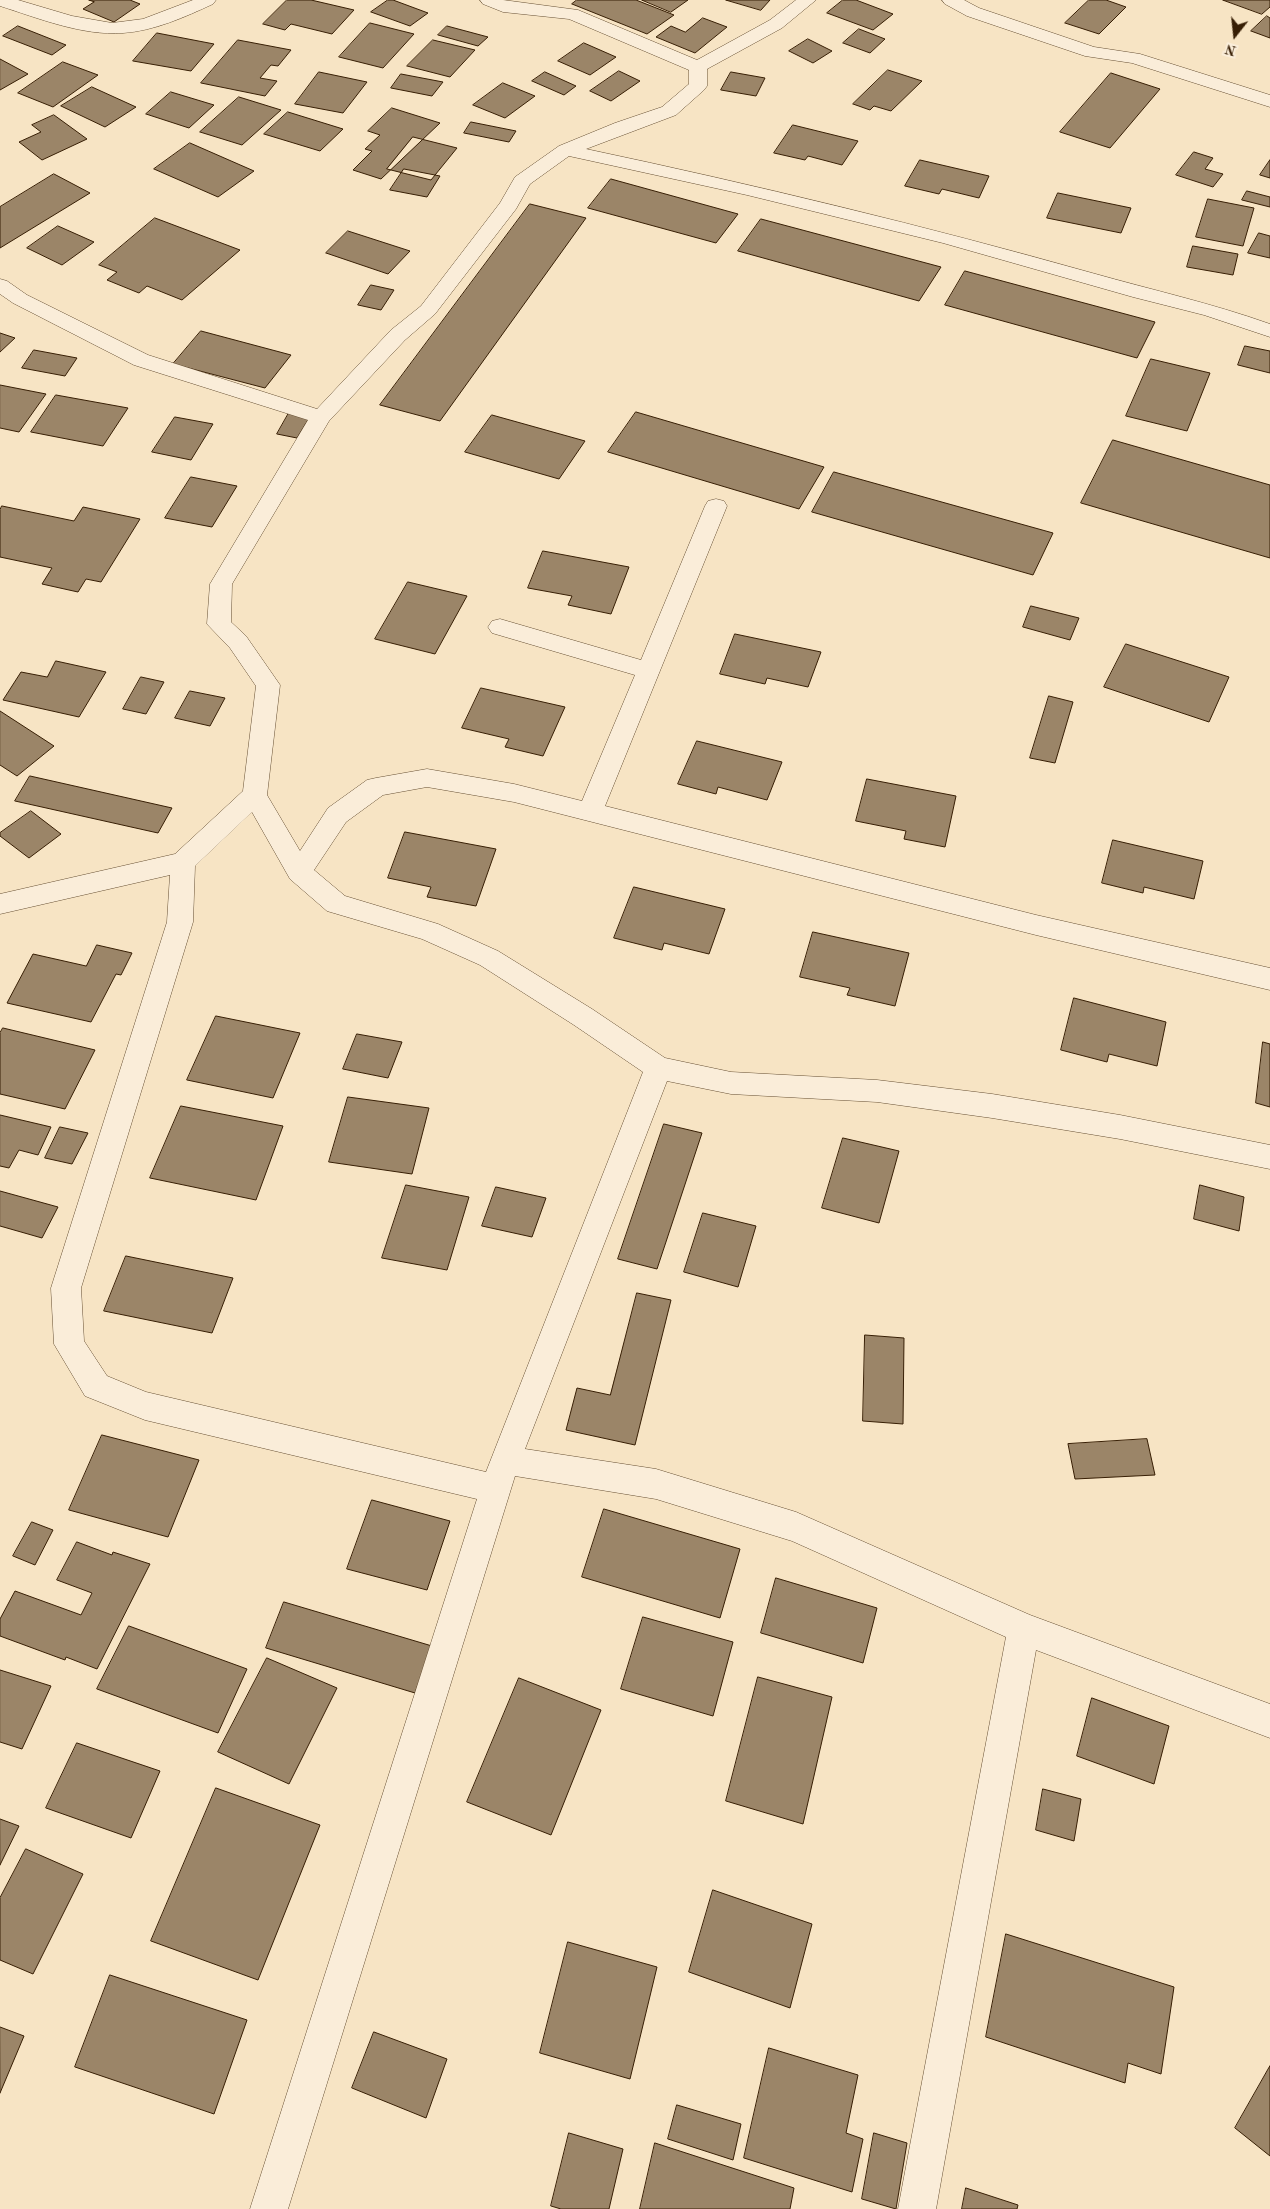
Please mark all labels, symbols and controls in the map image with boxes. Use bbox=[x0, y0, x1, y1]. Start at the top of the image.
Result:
north arrow bbox=[1210, 10, 1260, 60]
text: N bbox=[1224, 41, 1238, 58]

